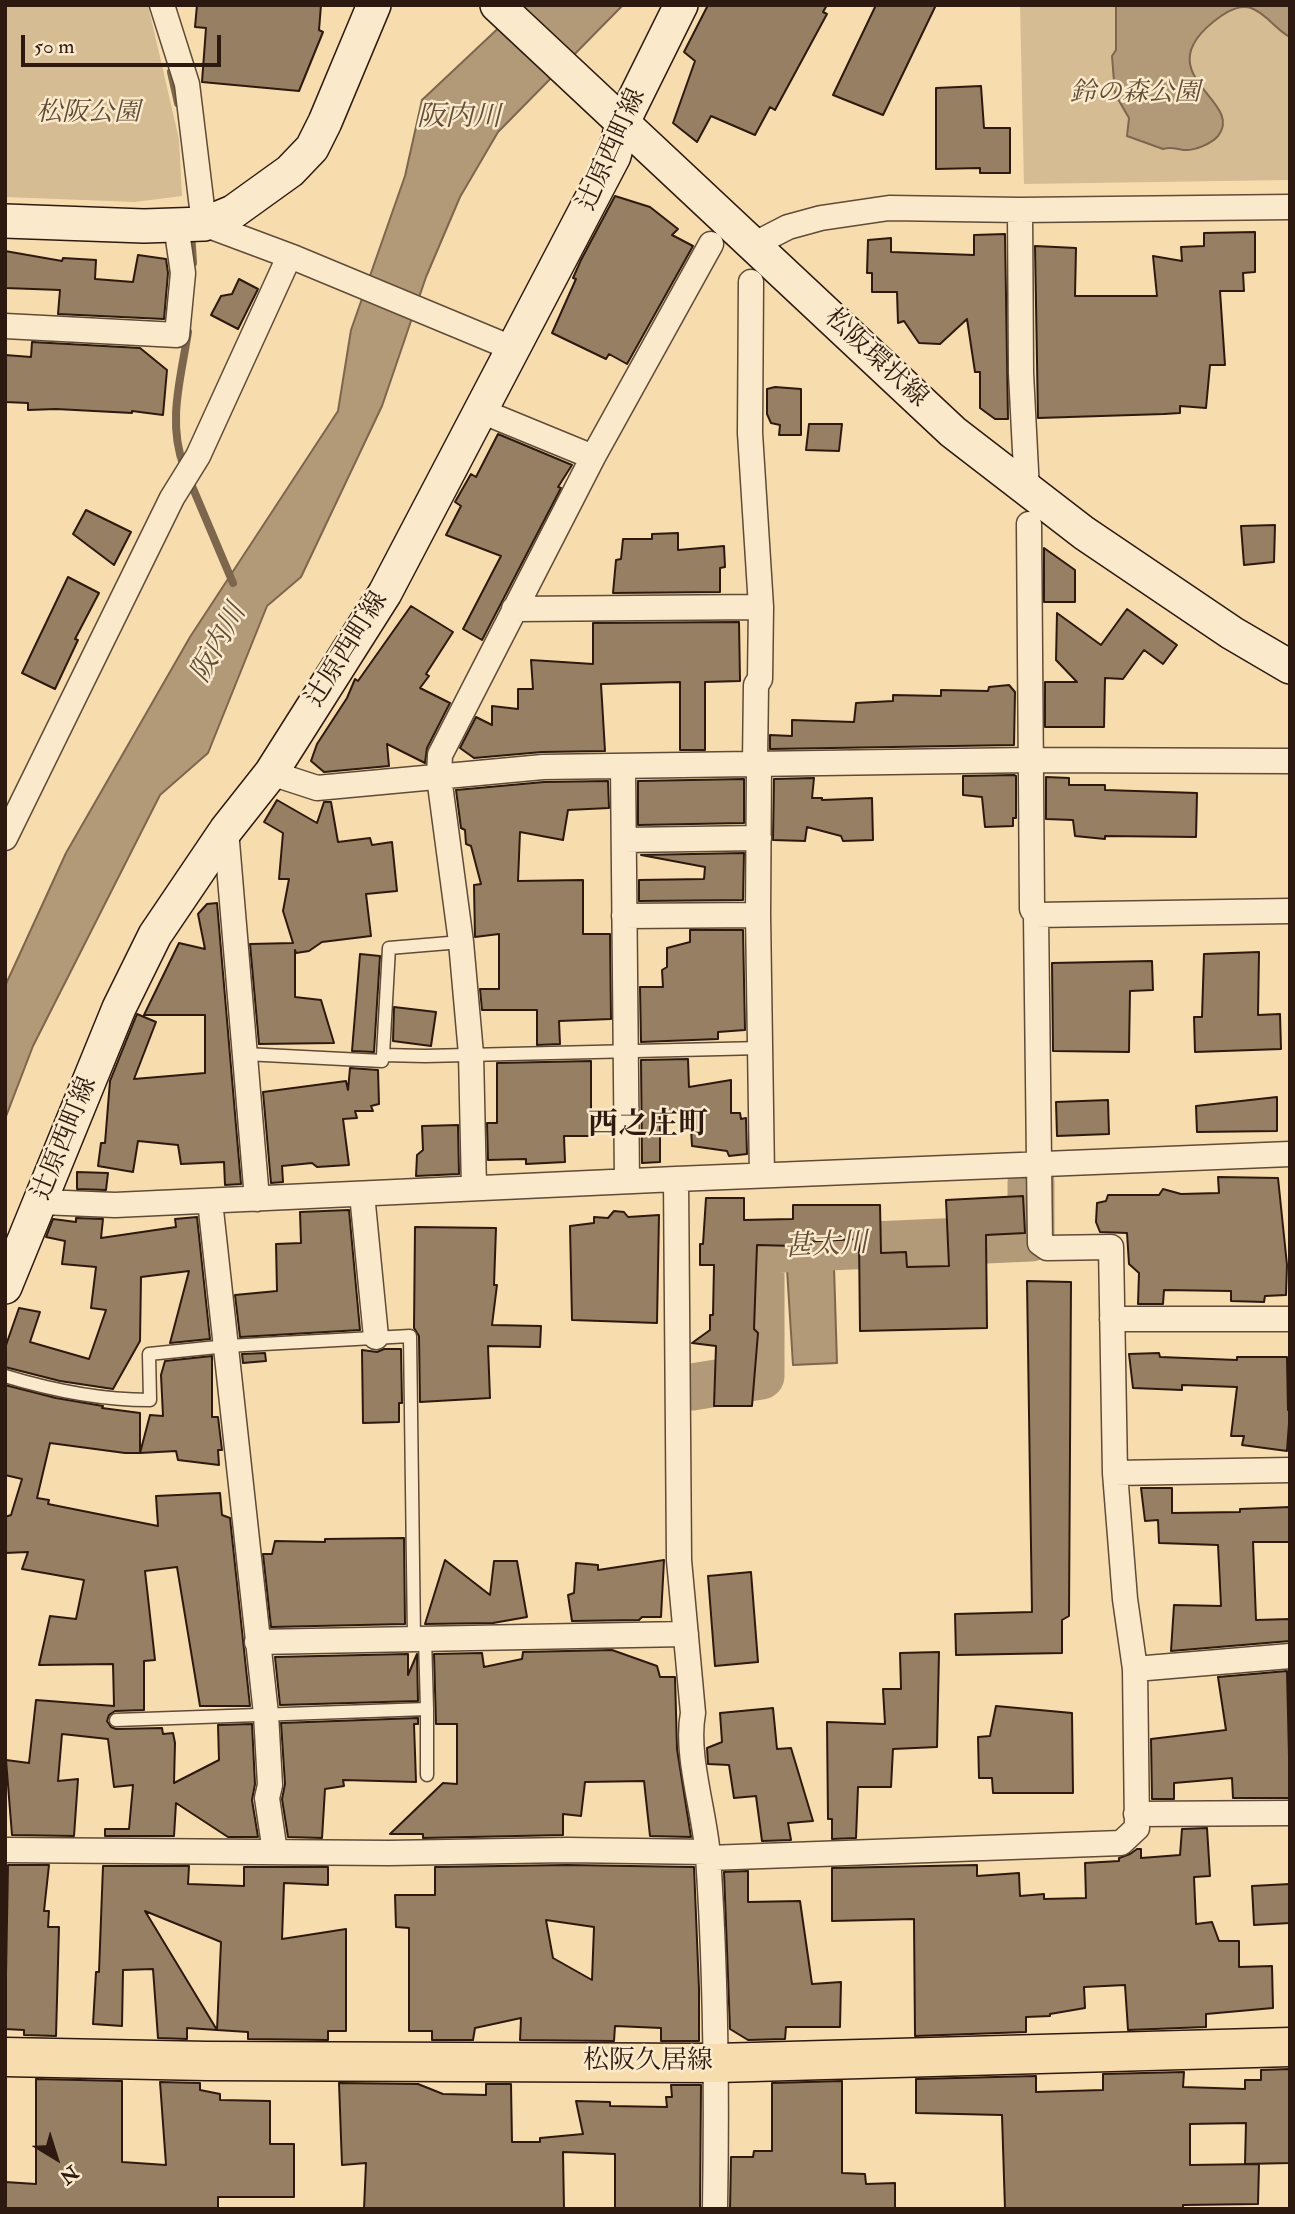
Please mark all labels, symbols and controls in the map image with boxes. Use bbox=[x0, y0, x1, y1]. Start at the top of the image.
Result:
scale bar bbox=[24, 21, 224, 65]
text: 50 m bbox=[34, 33, 75, 60]
park label: 鈴の森公園 bbox=[1070, 78, 1200, 110]
street label: 辻原西町線 bbox=[572, 84, 654, 216]
park label: 松阪公園 bbox=[36, 98, 140, 130]
water label: 阪内川 bbox=[417, 102, 501, 136]
street label: 松阪環状線 bbox=[817, 303, 933, 415]
street label: 辻原西町線 bbox=[300, 587, 396, 713]
water label: 阪内川 bbox=[185, 599, 255, 689]
street label: 辻原西町線 bbox=[27, 1073, 105, 1205]
district label: 西之庄町 bbox=[588, 1109, 708, 1145]
water label: 甚太川 bbox=[783, 1228, 869, 1266]
street label: 松阪久居線 bbox=[583, 2046, 713, 2078]
north arrow bbox=[21, 2123, 91, 2193]
text: N bbox=[55, 2160, 83, 2189]

